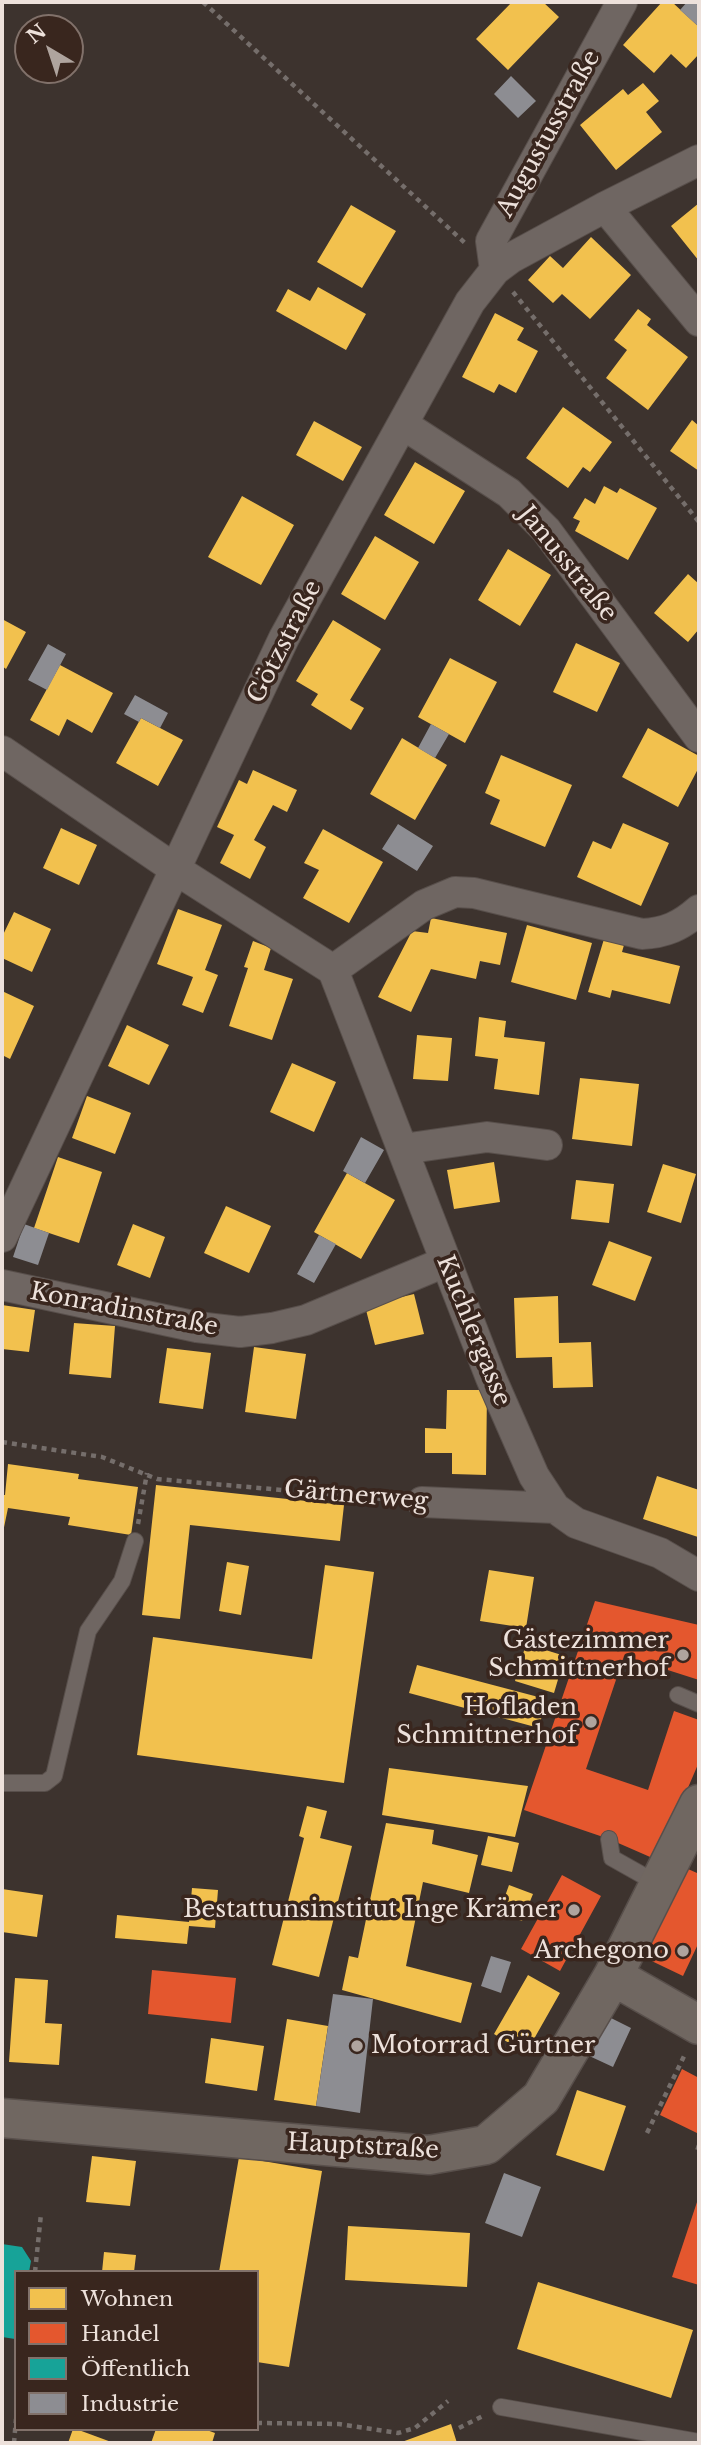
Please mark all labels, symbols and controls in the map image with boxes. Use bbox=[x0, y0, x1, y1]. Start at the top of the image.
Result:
north arrow bbox=[14, 14, 84, 84]
text: N bbox=[23, 19, 51, 48]
street label: Augustusstraße bbox=[491, 45, 607, 223]
street label: Janusstraße bbox=[512, 500, 622, 628]
street label: Götzstraße bbox=[242, 576, 328, 708]
street label: Kuchlergasse bbox=[430, 1251, 516, 1411]
street label: Konradinstraße bbox=[28, 1278, 220, 1342]
street label: Gärtnerweg bbox=[283, 1475, 429, 1517]
place label: Gästezimmer Schmittnerhof bbox=[488, 1627, 669, 1683]
marker: Gästezimmer Schmittnerhof bbox=[675, 1647, 691, 1663]
place label: Hofladen Schmittnerhof bbox=[396, 1694, 577, 1750]
marker: Hofladen Schmittnerhof bbox=[583, 1714, 599, 1730]
place label: Bestattunsinstitut Inge Krämer bbox=[183, 1896, 560, 1924]
marker: Bestattunsinstitut Inge Krämer bbox=[566, 1902, 582, 1918]
place label: Archegono bbox=[534, 1937, 669, 1965]
marker: Archegono bbox=[675, 1943, 691, 1959]
place label: Motorrad Gürtner bbox=[371, 2032, 595, 2060]
marker: Motorrad Gürtner bbox=[349, 2038, 365, 2054]
street label: Hauptstraße bbox=[286, 2129, 440, 2165]
legend bbox=[14, 2270, 259, 2431]
text: Wohnen bbox=[81, 2286, 173, 2312]
text: Handel bbox=[81, 2321, 160, 2347]
text: Öffentlich bbox=[81, 2356, 190, 2382]
text: Industrie bbox=[81, 2391, 179, 2417]

